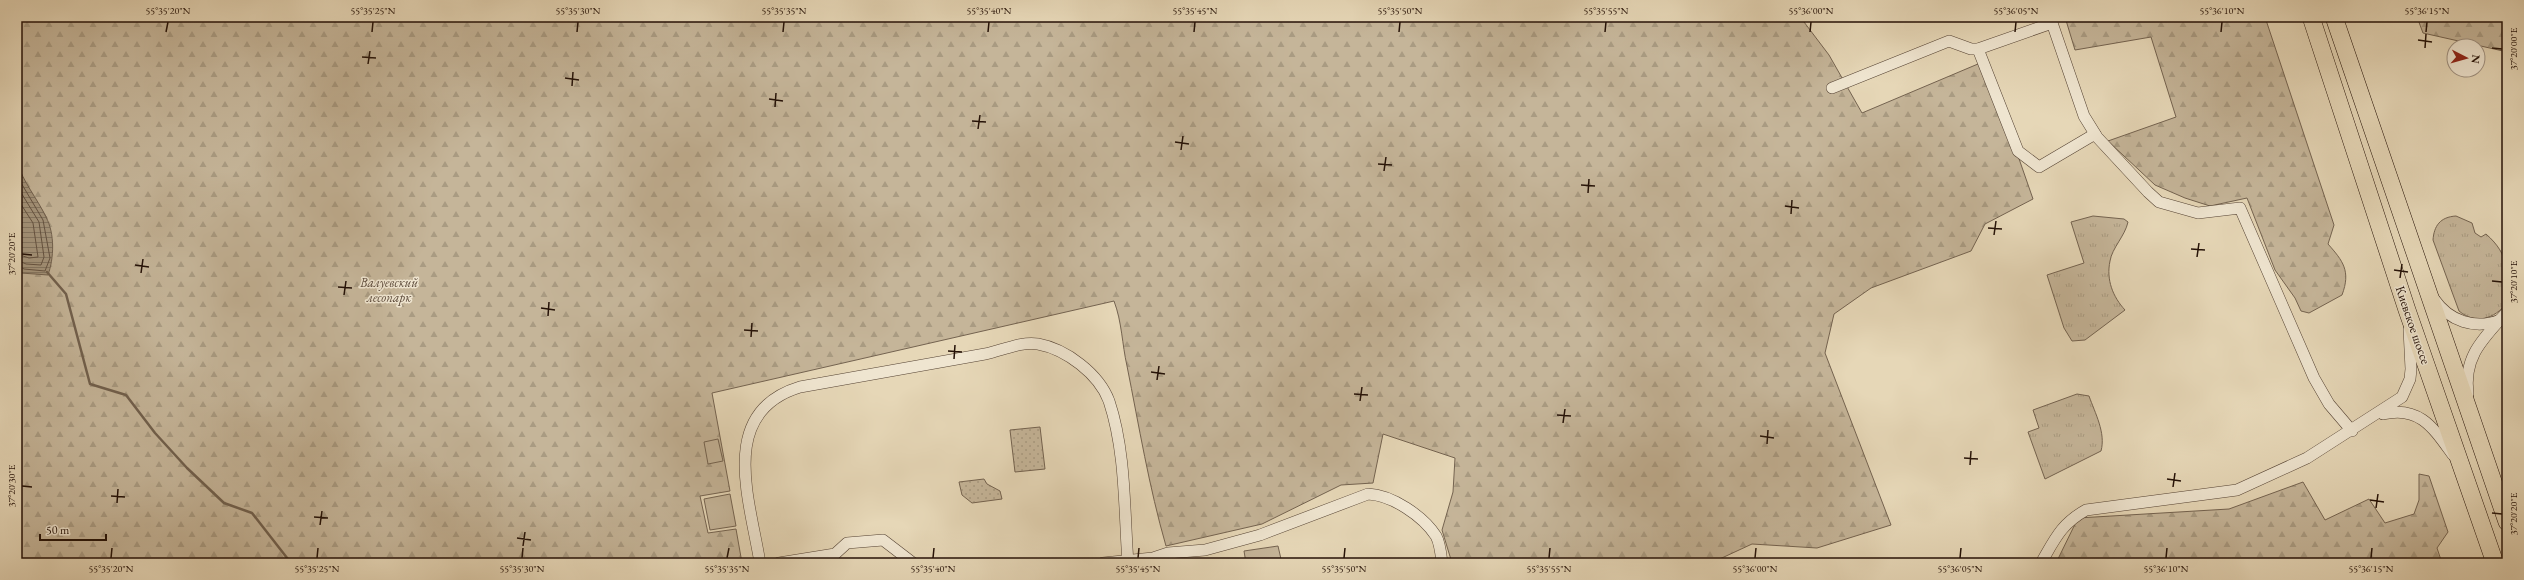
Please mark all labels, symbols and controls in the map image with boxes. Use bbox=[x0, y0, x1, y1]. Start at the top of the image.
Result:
text: 55°35'20"N bbox=[146, 4, 191, 17]
text: 55°35'25"N bbox=[351, 4, 396, 17]
text: 55°35'30"N bbox=[556, 4, 601, 17]
text: 55°35'35"N bbox=[762, 4, 807, 17]
text: 55°35'40"N bbox=[967, 4, 1012, 17]
text: 55°35'45"N bbox=[1173, 4, 1218, 17]
text: 55°35'50"N bbox=[1378, 4, 1423, 17]
text: 55°35'55"N bbox=[1584, 4, 1629, 17]
text: 55°36'00"N bbox=[1789, 4, 1834, 17]
text: 55°36'05"N bbox=[1994, 4, 2039, 17]
text: 55°36'10"N bbox=[2200, 4, 2245, 17]
text: 55°36'15"N bbox=[2405, 4, 2450, 17]
text: 37°20'00"E bbox=[2507, 27, 2520, 70]
north arrow bbox=[2446, 38, 2486, 78]
text: N bbox=[2469, 54, 2483, 64]
text: 37°20'20"E bbox=[5, 232, 18, 275]
text: 37°20'10"E bbox=[2507, 260, 2520, 303]
park label: Валуевский лесопарк bbox=[359, 274, 418, 306]
street label: Киевское шоссе bbox=[2392, 284, 2434, 366]
text: 37°20'30"E bbox=[5, 464, 18, 507]
text: 37°20'20"E bbox=[2507, 492, 2520, 535]
scale bar bbox=[40, 516, 106, 542]
text: 50 m bbox=[46, 522, 70, 538]
text: 55°35'20"N bbox=[89, 562, 134, 575]
text: 55°35'25"N bbox=[295, 562, 340, 575]
text: 55°35'30"N bbox=[500, 562, 545, 575]
text: 55°35'35"N bbox=[705, 562, 750, 575]
text: 55°35'40"N bbox=[911, 562, 956, 575]
text: 55°35'45"N bbox=[1116, 562, 1161, 575]
text: 55°35'50"N bbox=[1322, 562, 1367, 575]
text: 55°35'55"N bbox=[1527, 562, 1572, 575]
text: 55°36'00"N bbox=[1733, 562, 1778, 575]
text: 55°36'05"N bbox=[1938, 562, 1983, 575]
text: 55°36'10"N bbox=[2144, 562, 2189, 575]
text: 55°36'15"N bbox=[2349, 562, 2394, 575]

